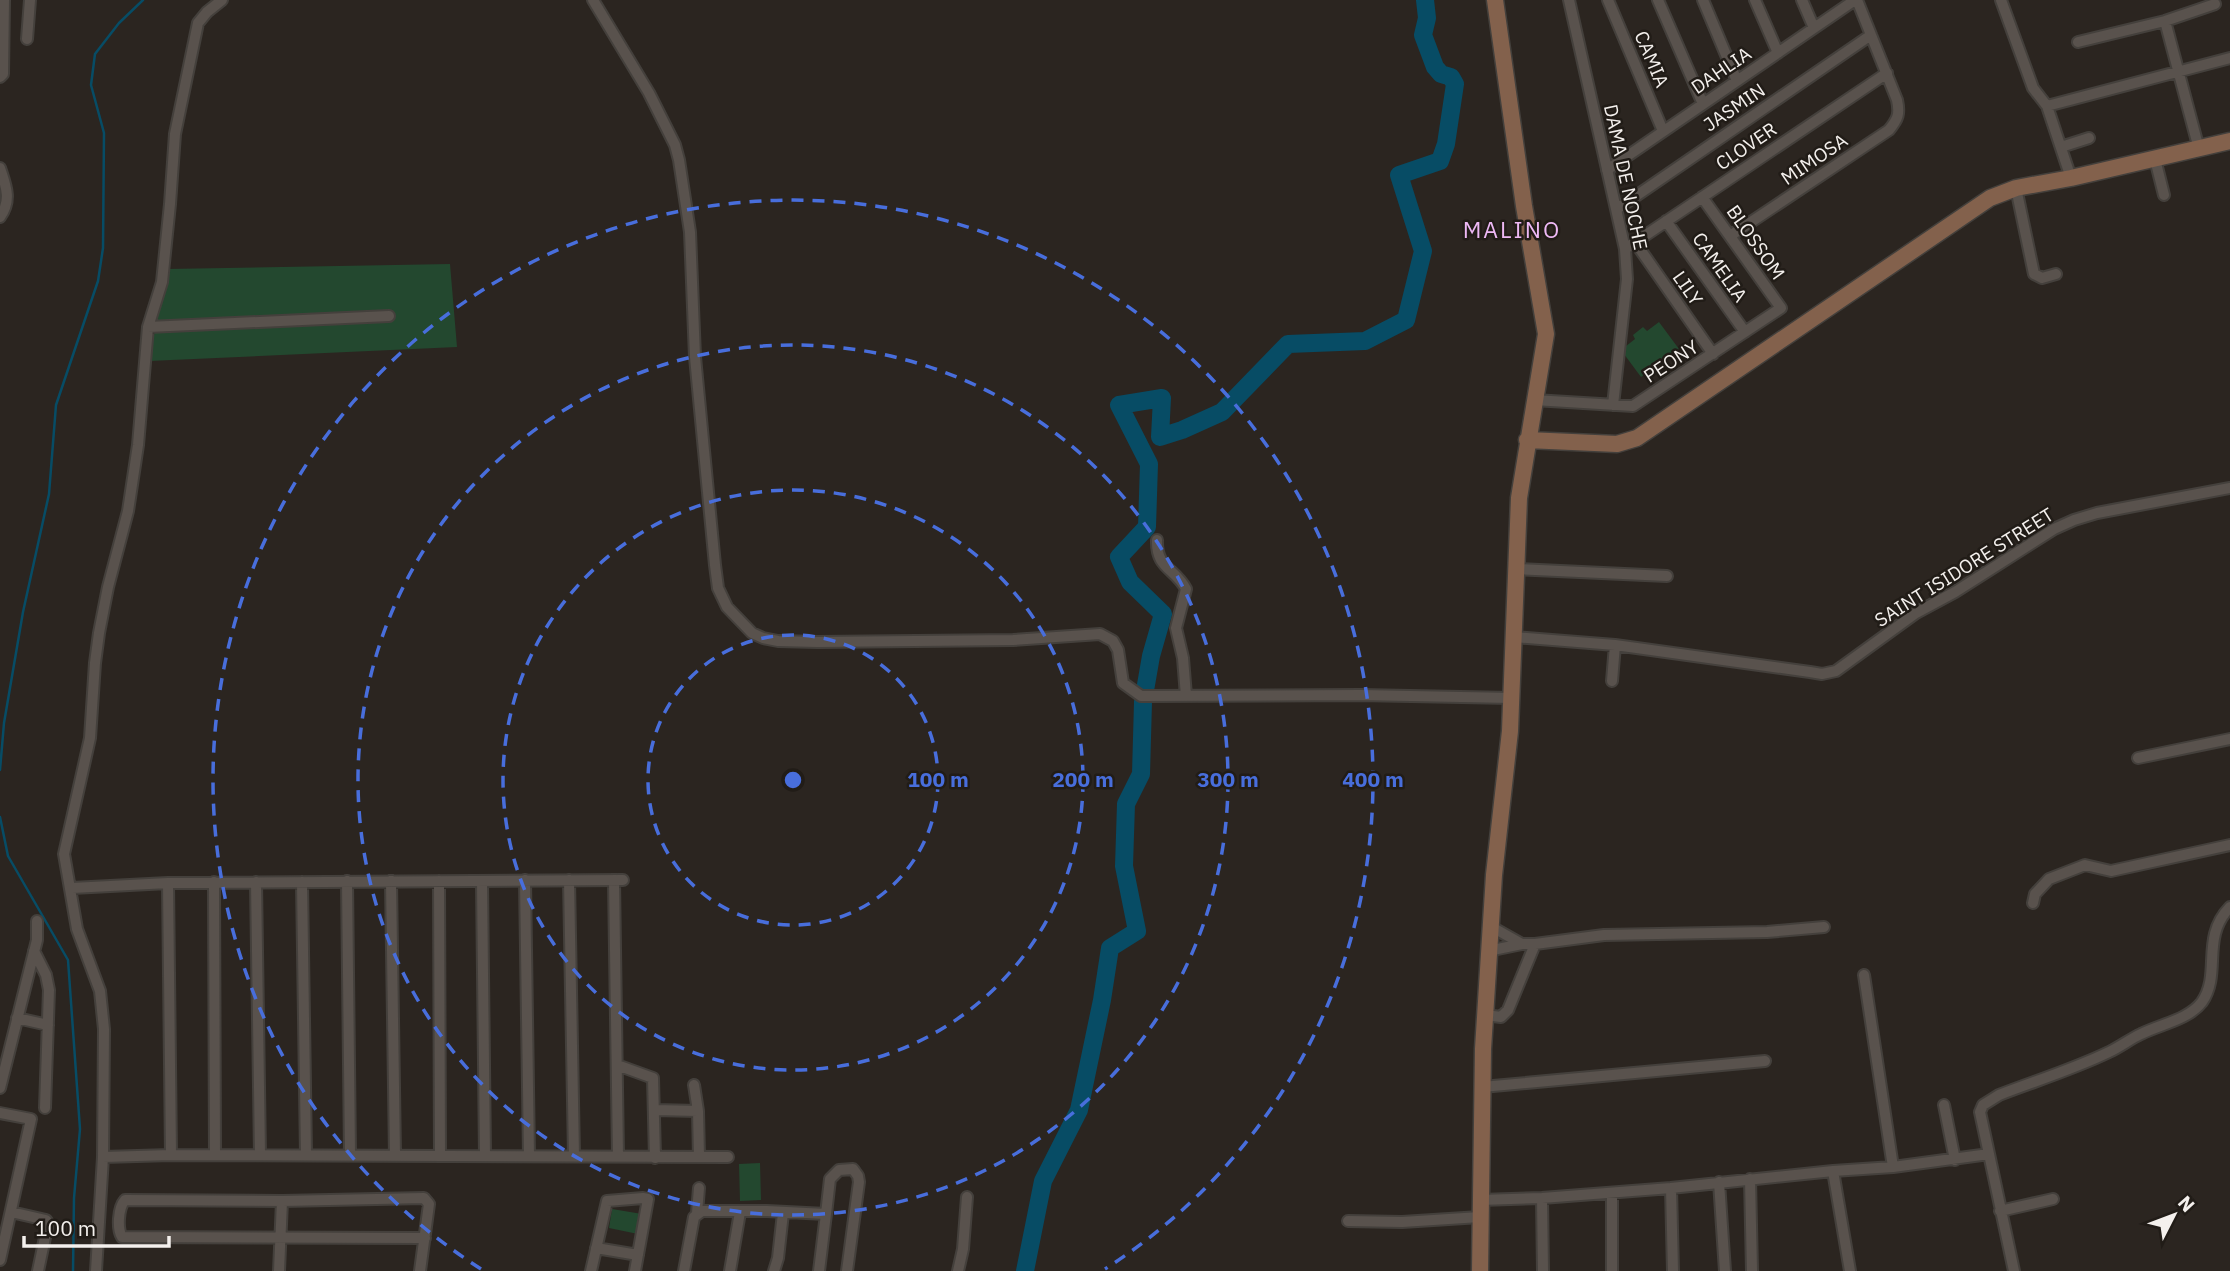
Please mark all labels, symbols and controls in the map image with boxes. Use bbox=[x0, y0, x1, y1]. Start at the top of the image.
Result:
street label: CAMIA bbox=[1629, 27, 1675, 91]
street label: DAHLIA bbox=[1686, 41, 1756, 99]
street label: JASMIN bbox=[1699, 78, 1769, 136]
street label: DAMA DE NOCHE bbox=[1599, 102, 1653, 252]
street label: CLOVER bbox=[1711, 117, 1781, 175]
street label: MIMOSA bbox=[1776, 128, 1852, 190]
street label: BLOSSOM bbox=[1722, 200, 1790, 284]
district label: MALINO bbox=[1463, 214, 1561, 244]
street label: CAMELIA bbox=[1687, 227, 1753, 307]
street label: LILY bbox=[1668, 266, 1709, 310]
street label: PEONY bbox=[1639, 334, 1704, 388]
street label: SAINT ISIDORE STREET bbox=[1870, 502, 2058, 632]
text: 100 m bbox=[907, 765, 969, 793]
text: 200 m bbox=[1052, 765, 1114, 793]
text: 300 m bbox=[1197, 765, 1259, 793]
text: 400 m bbox=[1342, 765, 1404, 793]
centre of rings bbox=[781, 768, 805, 792]
north arrow bbox=[2139, 1180, 2209, 1250]
text: N bbox=[2173, 1190, 2200, 1217]
scale bar bbox=[24, 1204, 170, 1248]
text: 100 m bbox=[35, 1214, 96, 1242]

